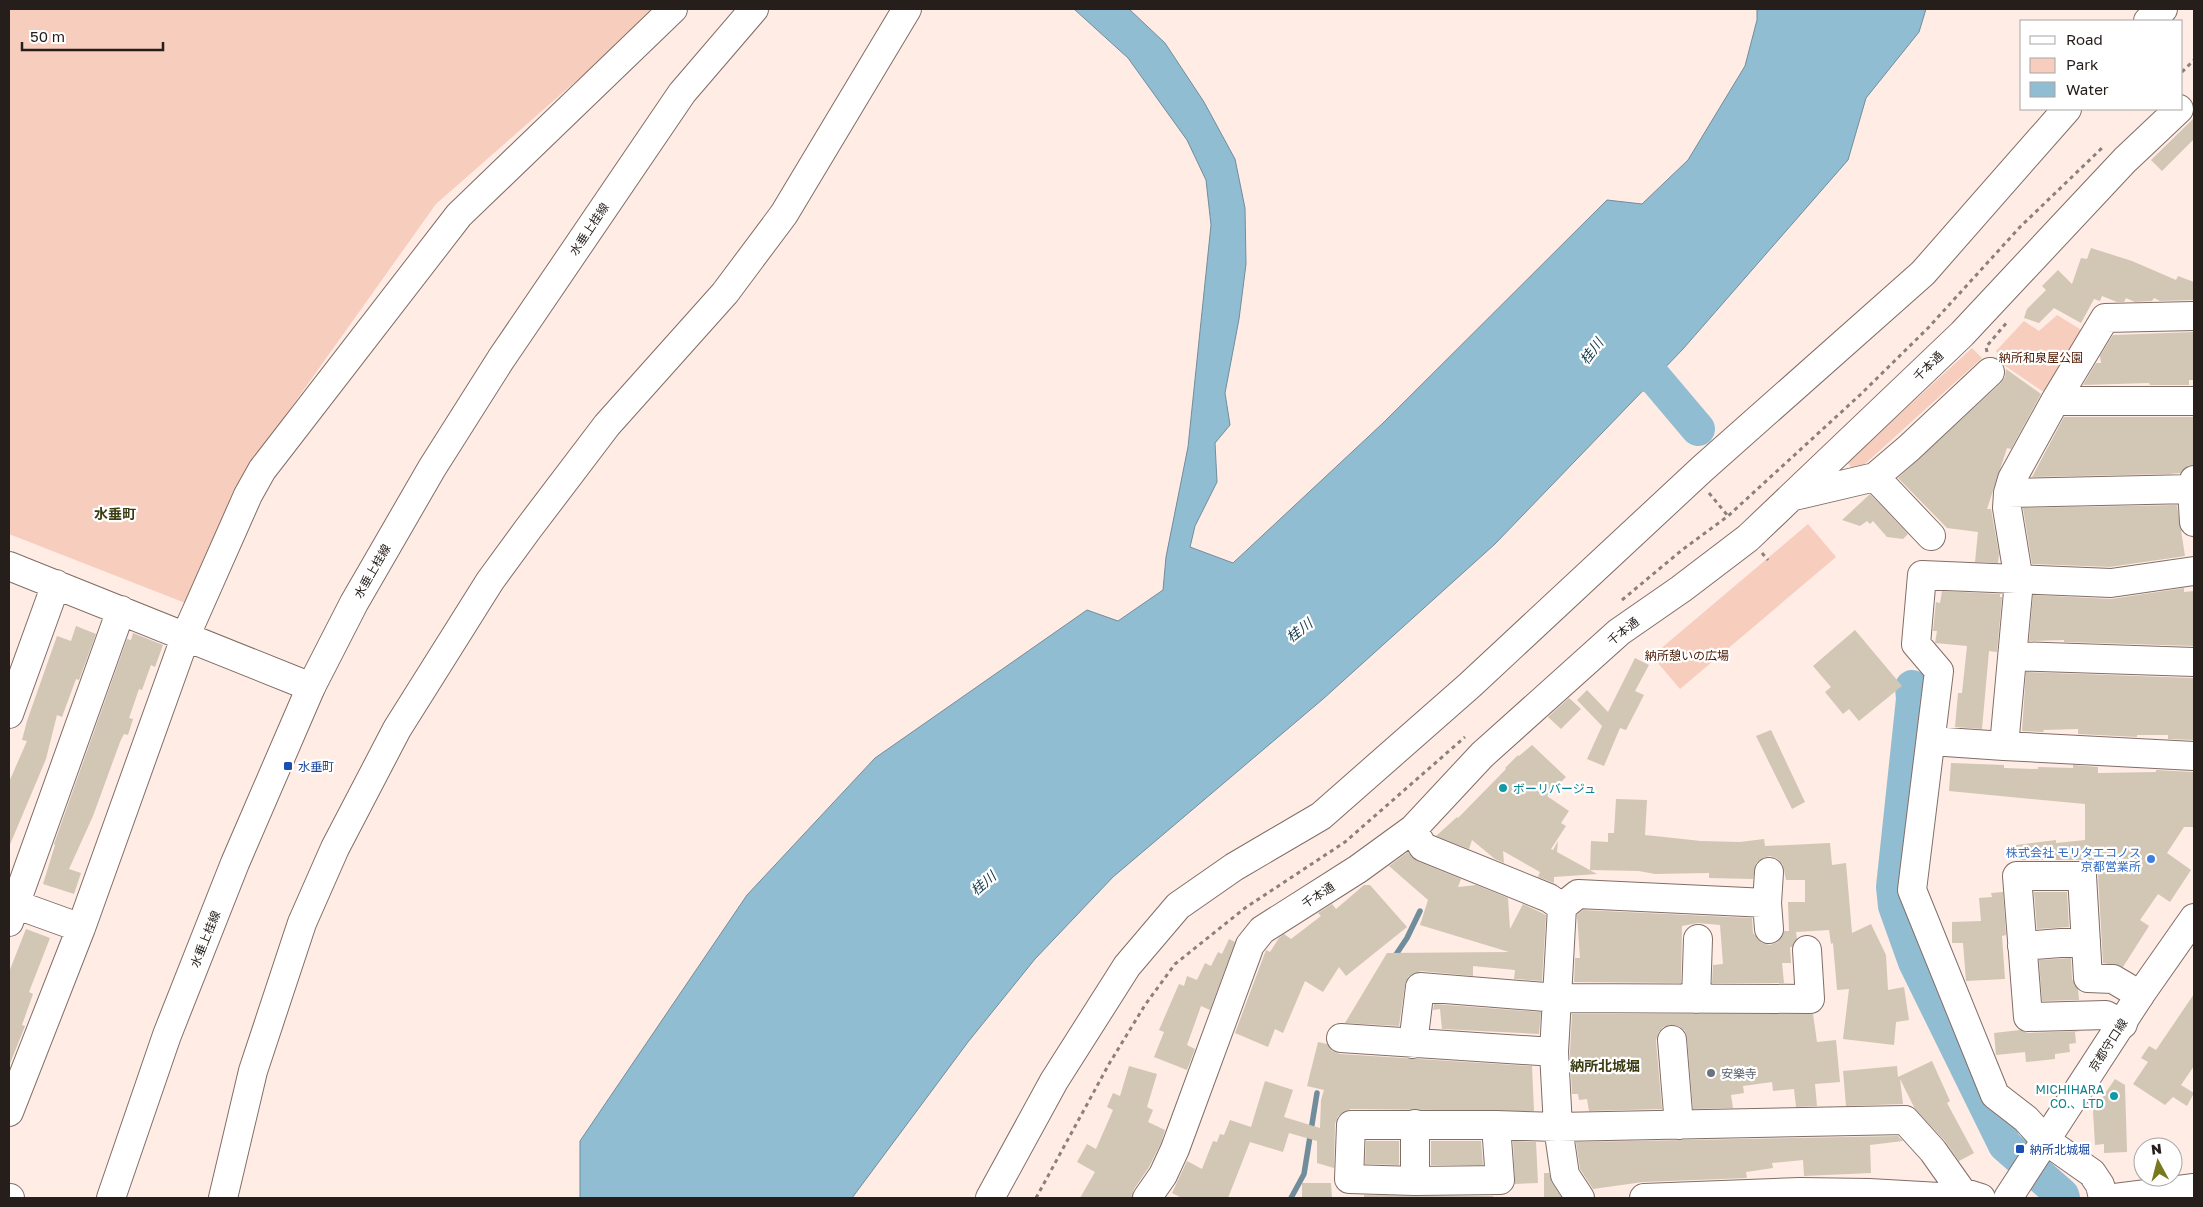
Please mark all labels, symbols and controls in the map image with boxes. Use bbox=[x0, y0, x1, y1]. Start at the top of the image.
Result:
scale bar bbox=[22, 20, 164, 52]
legend bbox=[2020, 20, 2183, 110]
text: 50 m bbox=[30, 27, 65, 45]
text: Road bbox=[2066, 30, 2103, 48]
text: Park bbox=[2066, 55, 2099, 73]
text: Water bbox=[2066, 80, 2109, 98]
street label: 水垂上桂線 bbox=[566, 200, 612, 258]
water label: 桂川 bbox=[1576, 333, 1607, 367]
street label: 千本通 bbox=[1910, 348, 1946, 384]
park label: 納所和泉屋公園 bbox=[1999, 350, 2083, 365]
district label: 水垂町 bbox=[94, 505, 136, 522]
street label: 水垂上桂線 bbox=[351, 541, 393, 601]
water label: 桂川 bbox=[1283, 613, 1317, 645]
street label: 千本通 bbox=[1604, 614, 1642, 648]
park label: 納所憩いの広場 bbox=[1645, 648, 1729, 663]
place label: 水垂町 bbox=[298, 759, 334, 774]
marker: 水垂町 bbox=[282, 760, 294, 772]
place label: ボーリバージュ bbox=[1513, 781, 1596, 796]
marker: ボーリバージュ bbox=[1497, 782, 1509, 794]
place label: 株式会社 モリタエコノス 京都営業所 bbox=[2006, 845, 2141, 874]
marker: 株式会社 モリタエコノス 京都営業所 bbox=[2145, 853, 2157, 865]
water label: 桂川 bbox=[967, 866, 1001, 899]
street label: 千本通 bbox=[1299, 879, 1337, 911]
street label: 水垂上桂線 bbox=[187, 908, 223, 970]
street label: 京都守口線 bbox=[2085, 1016, 2131, 1074]
district label: 納所北城堀 bbox=[1570, 1057, 1640, 1074]
place label: 安樂寺 bbox=[1721, 1066, 1757, 1081]
marker: 安樂寺 bbox=[1705, 1067, 1717, 1079]
place label: MICHIHARA CO.、LTD bbox=[2036, 1082, 2104, 1111]
marker: MICHIHARA CO.、LTD bbox=[2108, 1090, 2120, 1102]
north arrow bbox=[2133, 1137, 2183, 1187]
text: N bbox=[2150, 1140, 2163, 1158]
place label: 納所北城堀 bbox=[2030, 1142, 2090, 1157]
marker: 納所北城堀 bbox=[2014, 1143, 2026, 1155]

